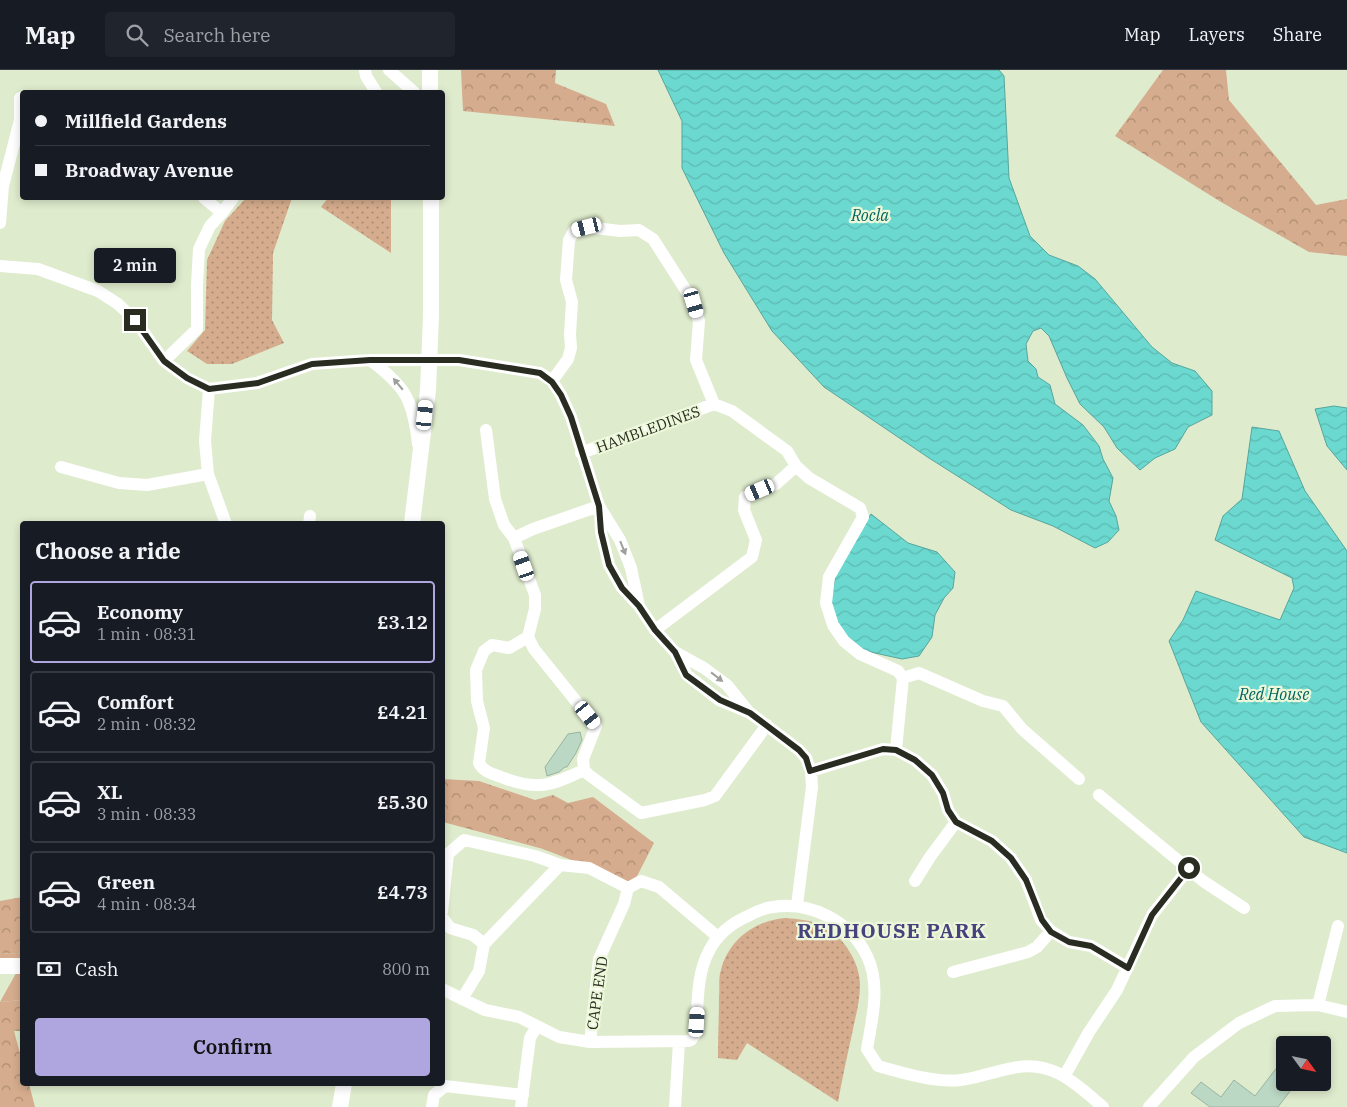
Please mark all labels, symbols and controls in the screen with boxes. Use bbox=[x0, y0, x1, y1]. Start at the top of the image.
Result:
search box bbox=[105, 12, 455, 57]
text: Map bbox=[25, 19, 75, 51]
icon: search bbox=[123, 21, 151, 49]
text: Search here bbox=[163, 23, 270, 47]
text: Map bbox=[1124, 23, 1161, 46]
text: Layers bbox=[1189, 23, 1245, 46]
text: Share bbox=[1273, 23, 1322, 46]
text: Millfield Gardens bbox=[65, 109, 227, 133]
text: Broadway Avenue bbox=[65, 158, 233, 182]
water label: Rocla bbox=[850, 205, 889, 225]
car bbox=[570, 216, 603, 238]
callout: 2 min bbox=[94, 248, 176, 282]
text: 2 min bbox=[113, 255, 157, 275]
car bbox=[682, 287, 705, 319]
route end bbox=[124, 309, 146, 331]
one-way arrow bbox=[393, 378, 404, 391]
car bbox=[415, 399, 434, 431]
street label: HAMBLEDINES bbox=[593, 401, 703, 457]
car bbox=[743, 477, 776, 503]
text: Choose a ride bbox=[35, 536, 181, 565]
one-way arrow bbox=[619, 541, 627, 556]
car bbox=[512, 549, 535, 583]
icon: car bbox=[37, 600, 82, 645]
text: Economy bbox=[97, 600, 183, 624]
text: £3.12 bbox=[377, 610, 428, 634]
text: 1 min · 08:31 bbox=[97, 624, 196, 644]
one-way arrow bbox=[710, 672, 723, 683]
water label: Red House bbox=[1238, 684, 1309, 704]
icon: car bbox=[37, 690, 82, 735]
text: Comfort bbox=[97, 690, 174, 714]
car bbox=[572, 699, 603, 731]
text: £4.21 bbox=[377, 700, 428, 724]
text: 2 min · 08:32 bbox=[97, 714, 196, 734]
icon: car bbox=[37, 780, 82, 825]
text: XL bbox=[97, 780, 123, 804]
text: £5.30 bbox=[377, 790, 428, 814]
text: 3 min · 08:33 bbox=[97, 804, 196, 824]
route start bbox=[1178, 857, 1200, 879]
icon: car bbox=[37, 870, 82, 915]
text: Green bbox=[97, 870, 155, 894]
text: £4.73 bbox=[377, 880, 428, 904]
text: 4 min · 08:34 bbox=[97, 894, 196, 914]
district label: REDHOUSE PARK bbox=[797, 917, 987, 944]
icon: cash bbox=[35, 955, 63, 983]
street label: CAPE END bbox=[582, 955, 612, 1031]
text: Cash bbox=[75, 957, 119, 981]
text: 800 m bbox=[382, 959, 430, 979]
car bbox=[688, 1007, 705, 1037]
button: Confirm bbox=[35, 1018, 430, 1076]
north arrow bbox=[1276, 1036, 1331, 1091]
map controls bbox=[1276, 1036, 1331, 1091]

